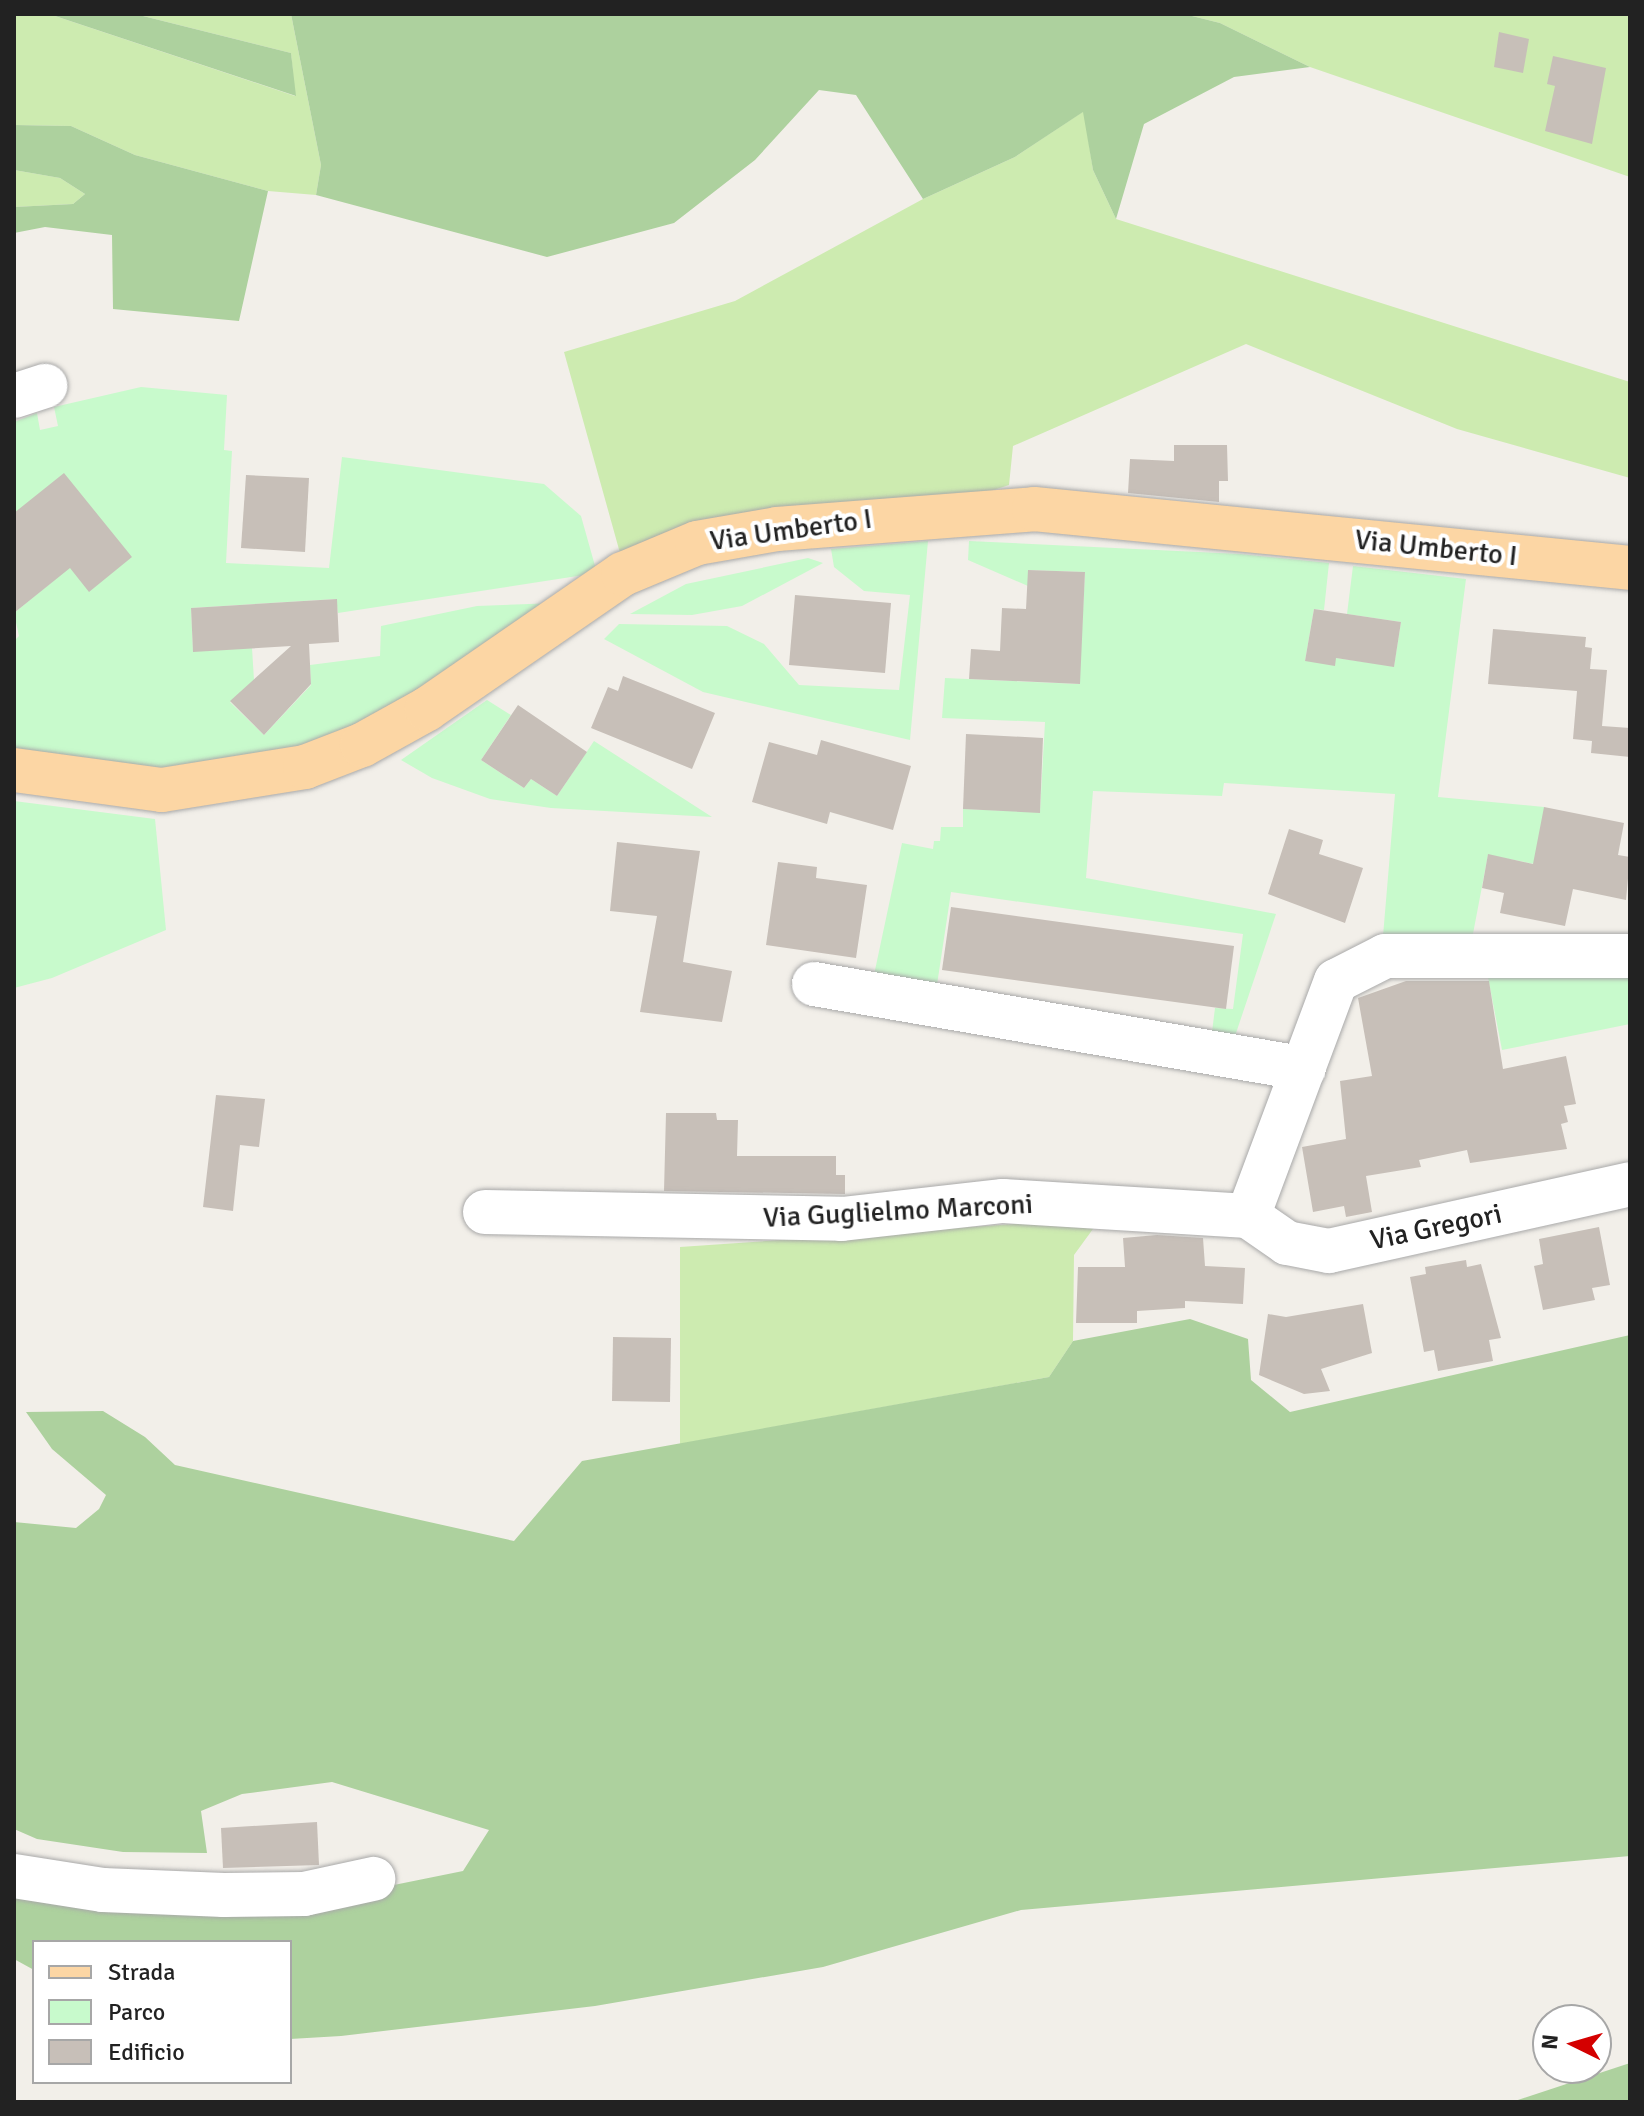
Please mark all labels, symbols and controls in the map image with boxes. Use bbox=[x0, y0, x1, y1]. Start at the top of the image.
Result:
street label: Via Umberto I bbox=[708, 502, 874, 558]
street label: Via Umberto I bbox=[1353, 523, 1519, 573]
street label: Via Guglielmo Marconi bbox=[762, 1187, 1034, 1235]
street label: Via Gregori bbox=[1367, 1197, 1505, 1257]
legend bbox=[32, 1940, 292, 2084]
text: Strada bbox=[108, 1957, 175, 1987]
text: Parco bbox=[108, 1997, 165, 2027]
north arrow bbox=[1532, 2004, 1612, 2084]
text: N bbox=[1535, 2033, 1564, 2051]
text: Edificio bbox=[108, 2037, 185, 2067]

